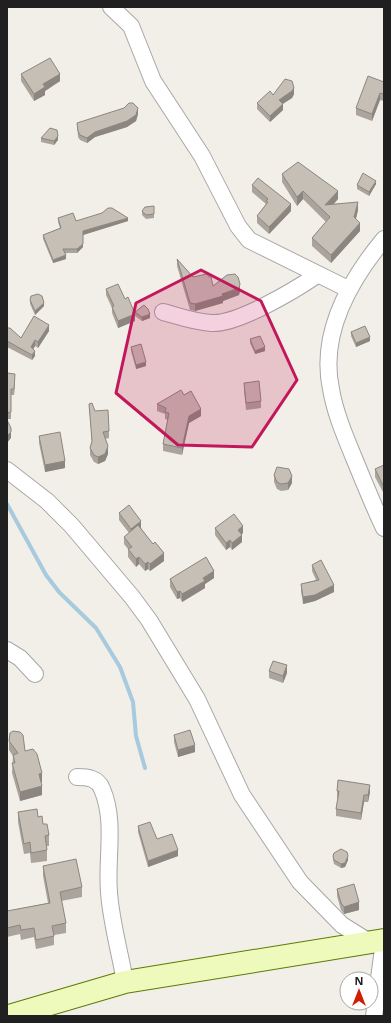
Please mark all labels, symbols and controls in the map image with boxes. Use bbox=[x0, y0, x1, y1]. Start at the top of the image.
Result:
north arrow bbox=[339, 971, 379, 1011]
text: N bbox=[355, 973, 363, 988]

